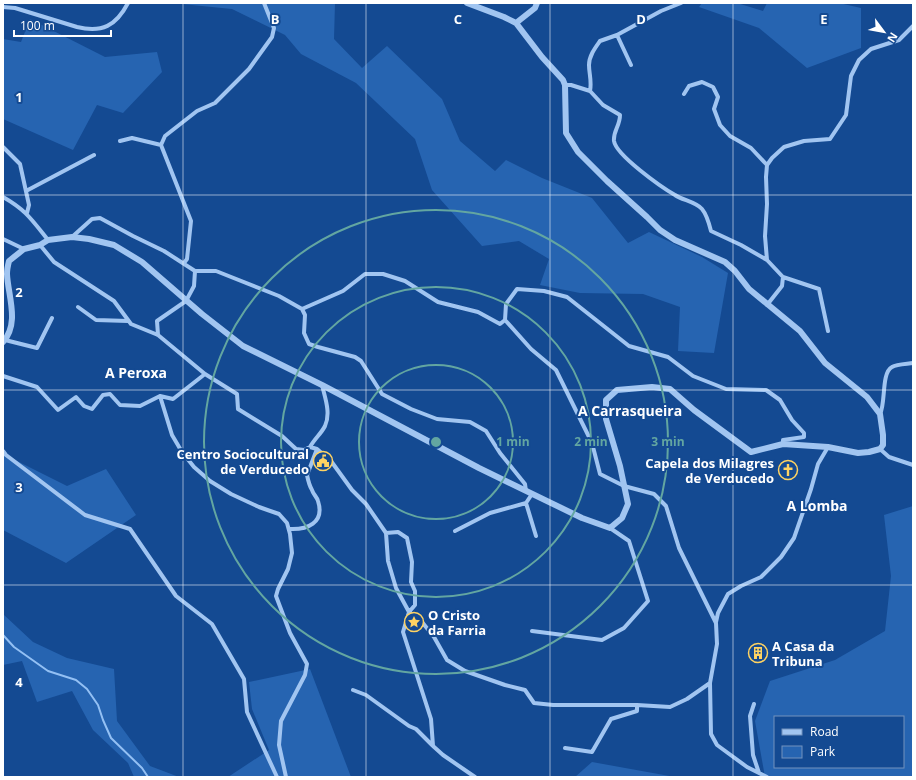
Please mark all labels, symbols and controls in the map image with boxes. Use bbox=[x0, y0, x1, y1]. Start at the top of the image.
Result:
text: B bbox=[271, 10, 280, 28]
text: C bbox=[454, 10, 462, 28]
text: D bbox=[636, 10, 646, 28]
text: E bbox=[820, 10, 828, 28]
scale bar bbox=[14, 12, 111, 38]
north arrow bbox=[864, 12, 904, 52]
text: 100 m bbox=[20, 17, 55, 34]
text: N bbox=[884, 30, 902, 45]
text: 1 bbox=[15, 88, 23, 106]
text: 2 bbox=[15, 283, 23, 301]
district label: A Peroxa bbox=[105, 363, 167, 382]
district label: A Carrasqueira bbox=[578, 401, 682, 420]
text: 1 min bbox=[496, 433, 530, 450]
text: 2 min bbox=[574, 433, 608, 450]
text: 3 min bbox=[651, 433, 685, 450]
centre of rings bbox=[429, 435, 443, 449]
place label: Centro Sociocultural de Verducedo bbox=[177, 445, 309, 478]
public building icon: Centro Sociocultural de Verducedo bbox=[312, 450, 334, 472]
place label: Capela dos Milagres de Verducedo bbox=[645, 454, 774, 487]
church icon: Capela dos Milagres de Verducedo bbox=[777, 459, 799, 481]
text: 3 bbox=[15, 478, 23, 496]
district label: A Lomba bbox=[787, 496, 847, 515]
place label: O Cristo da Farria bbox=[428, 606, 486, 639]
place icon: O Cristo da Farria bbox=[403, 611, 425, 633]
place label: A Casa da Tribuna bbox=[772, 637, 834, 670]
building icon: A Casa da Tribuna bbox=[747, 642, 769, 664]
text: 4 bbox=[15, 673, 23, 691]
legend bbox=[774, 716, 904, 768]
text: Road bbox=[810, 723, 839, 740]
text: Park bbox=[810, 743, 836, 760]

